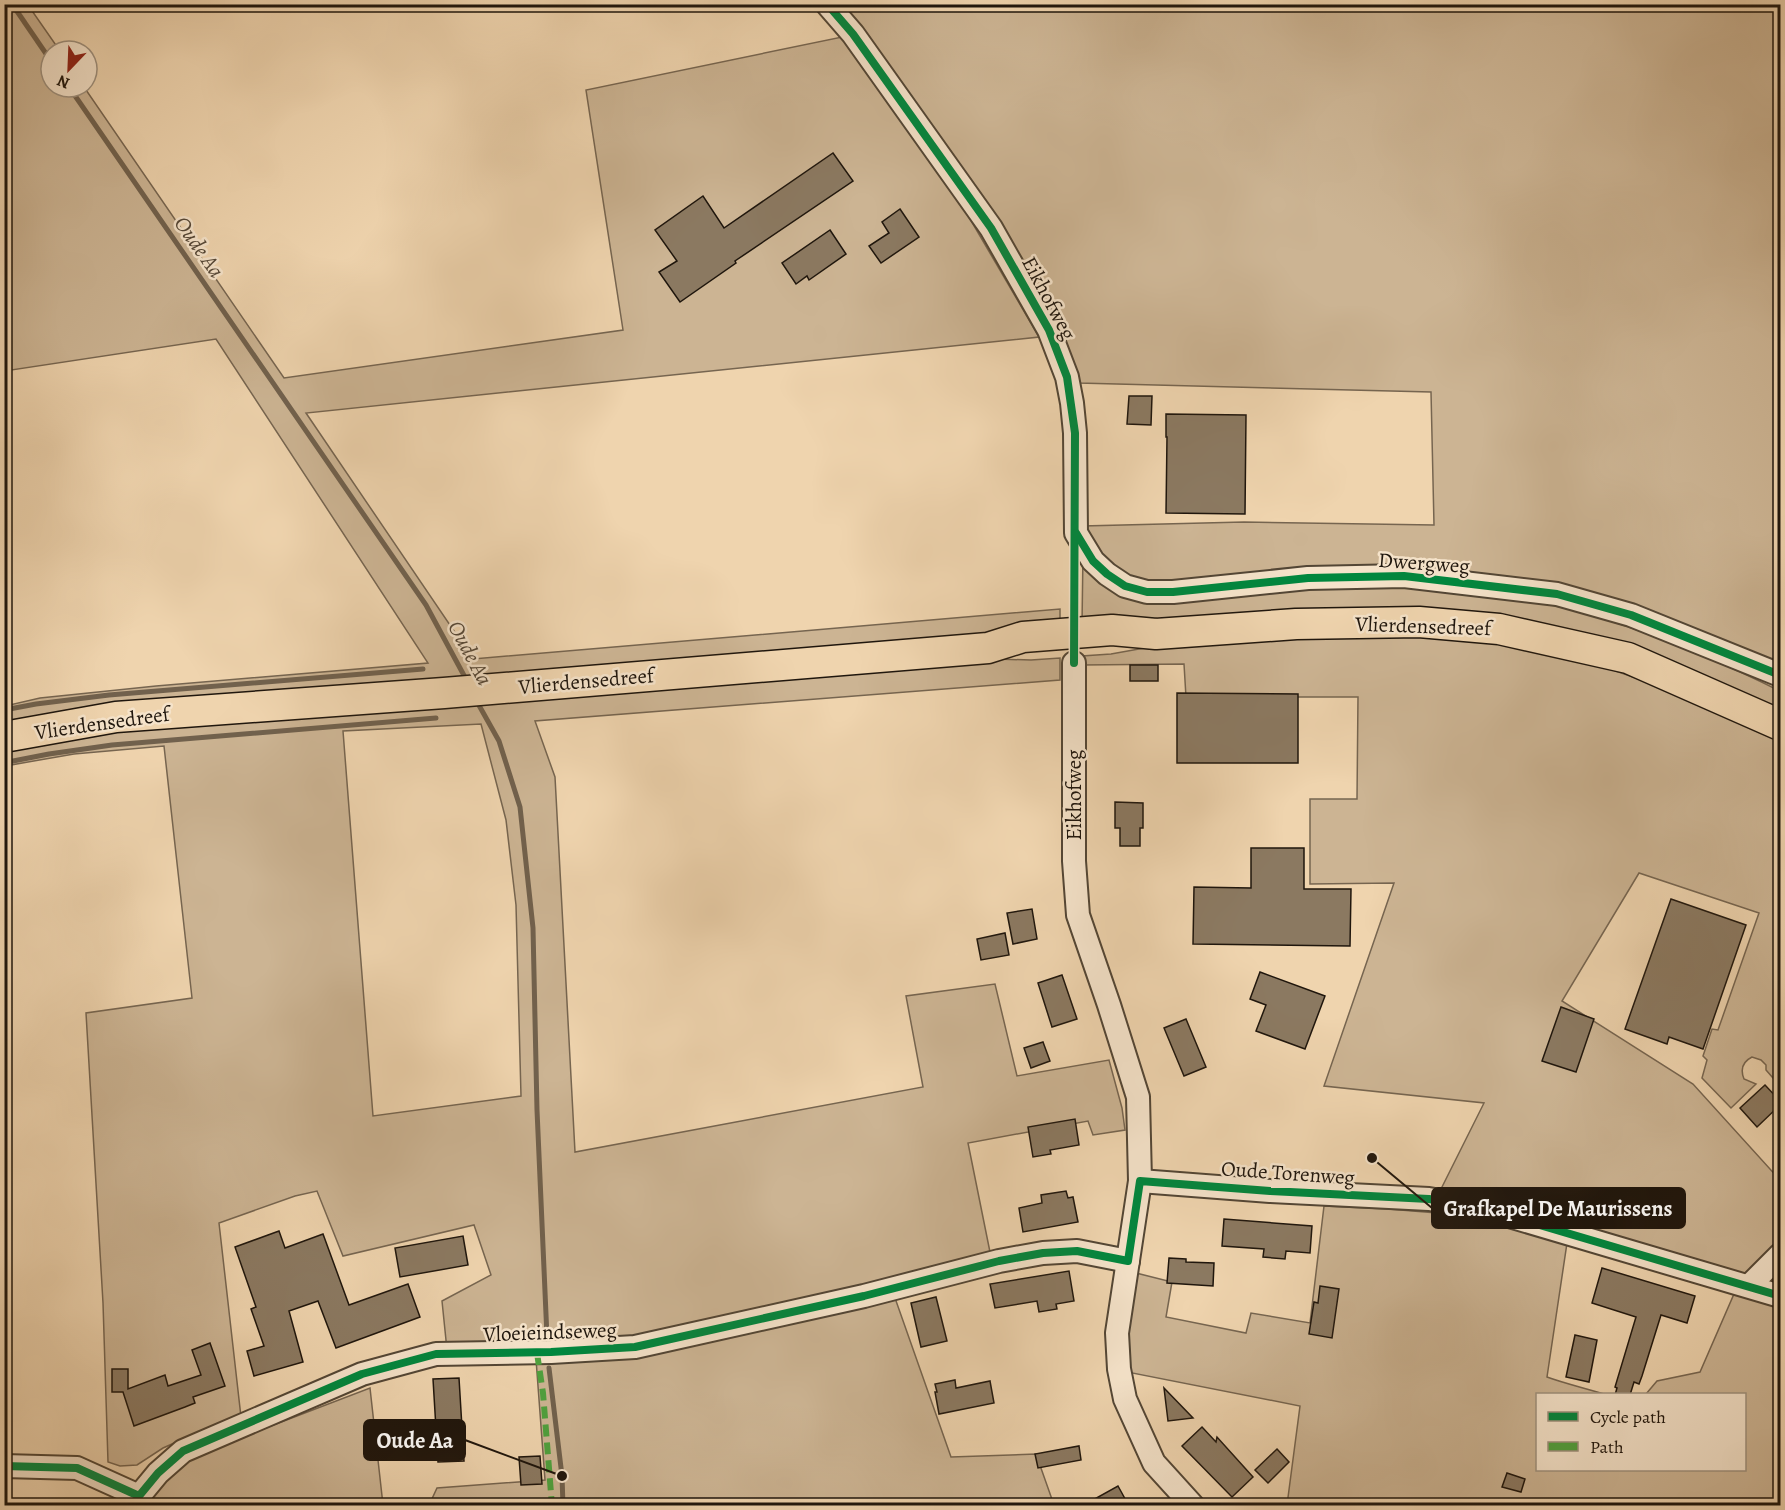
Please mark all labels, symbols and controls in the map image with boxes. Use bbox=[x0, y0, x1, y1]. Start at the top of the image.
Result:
north arrow bbox=[39, 39, 99, 99]
text: N bbox=[54, 69, 73, 94]
water label: Oude Aa bbox=[167, 210, 231, 284]
street label: Eikhofweg bbox=[1015, 251, 1083, 345]
street label: Dwergweg bbox=[1377, 546, 1471, 580]
street label: Vlierdensedreef bbox=[1354, 610, 1494, 642]
water label: Oude Aa bbox=[441, 615, 499, 691]
street label: Vlierdensedreef bbox=[516, 661, 658, 701]
street label: Vlierdensedreef bbox=[32, 699, 174, 746]
street label: Eikhofweg bbox=[1060, 749, 1088, 840]
street label: Oude Torenweg bbox=[1220, 1154, 1356, 1192]
callout: Grafkapel De Maurissens bbox=[1432, 1188, 1685, 1228]
text: Grafkapel De Maurissens bbox=[1443, 1194, 1673, 1224]
street label: Vloeieindseweg bbox=[482, 1316, 618, 1348]
legend bbox=[1536, 1393, 1746, 1471]
text: Cycle path bbox=[1590, 1405, 1666, 1429]
callout: Oude Aa bbox=[364, 1420, 465, 1460]
text: Oude Aa bbox=[377, 1426, 454, 1456]
text: Path bbox=[1590, 1435, 1624, 1459]

